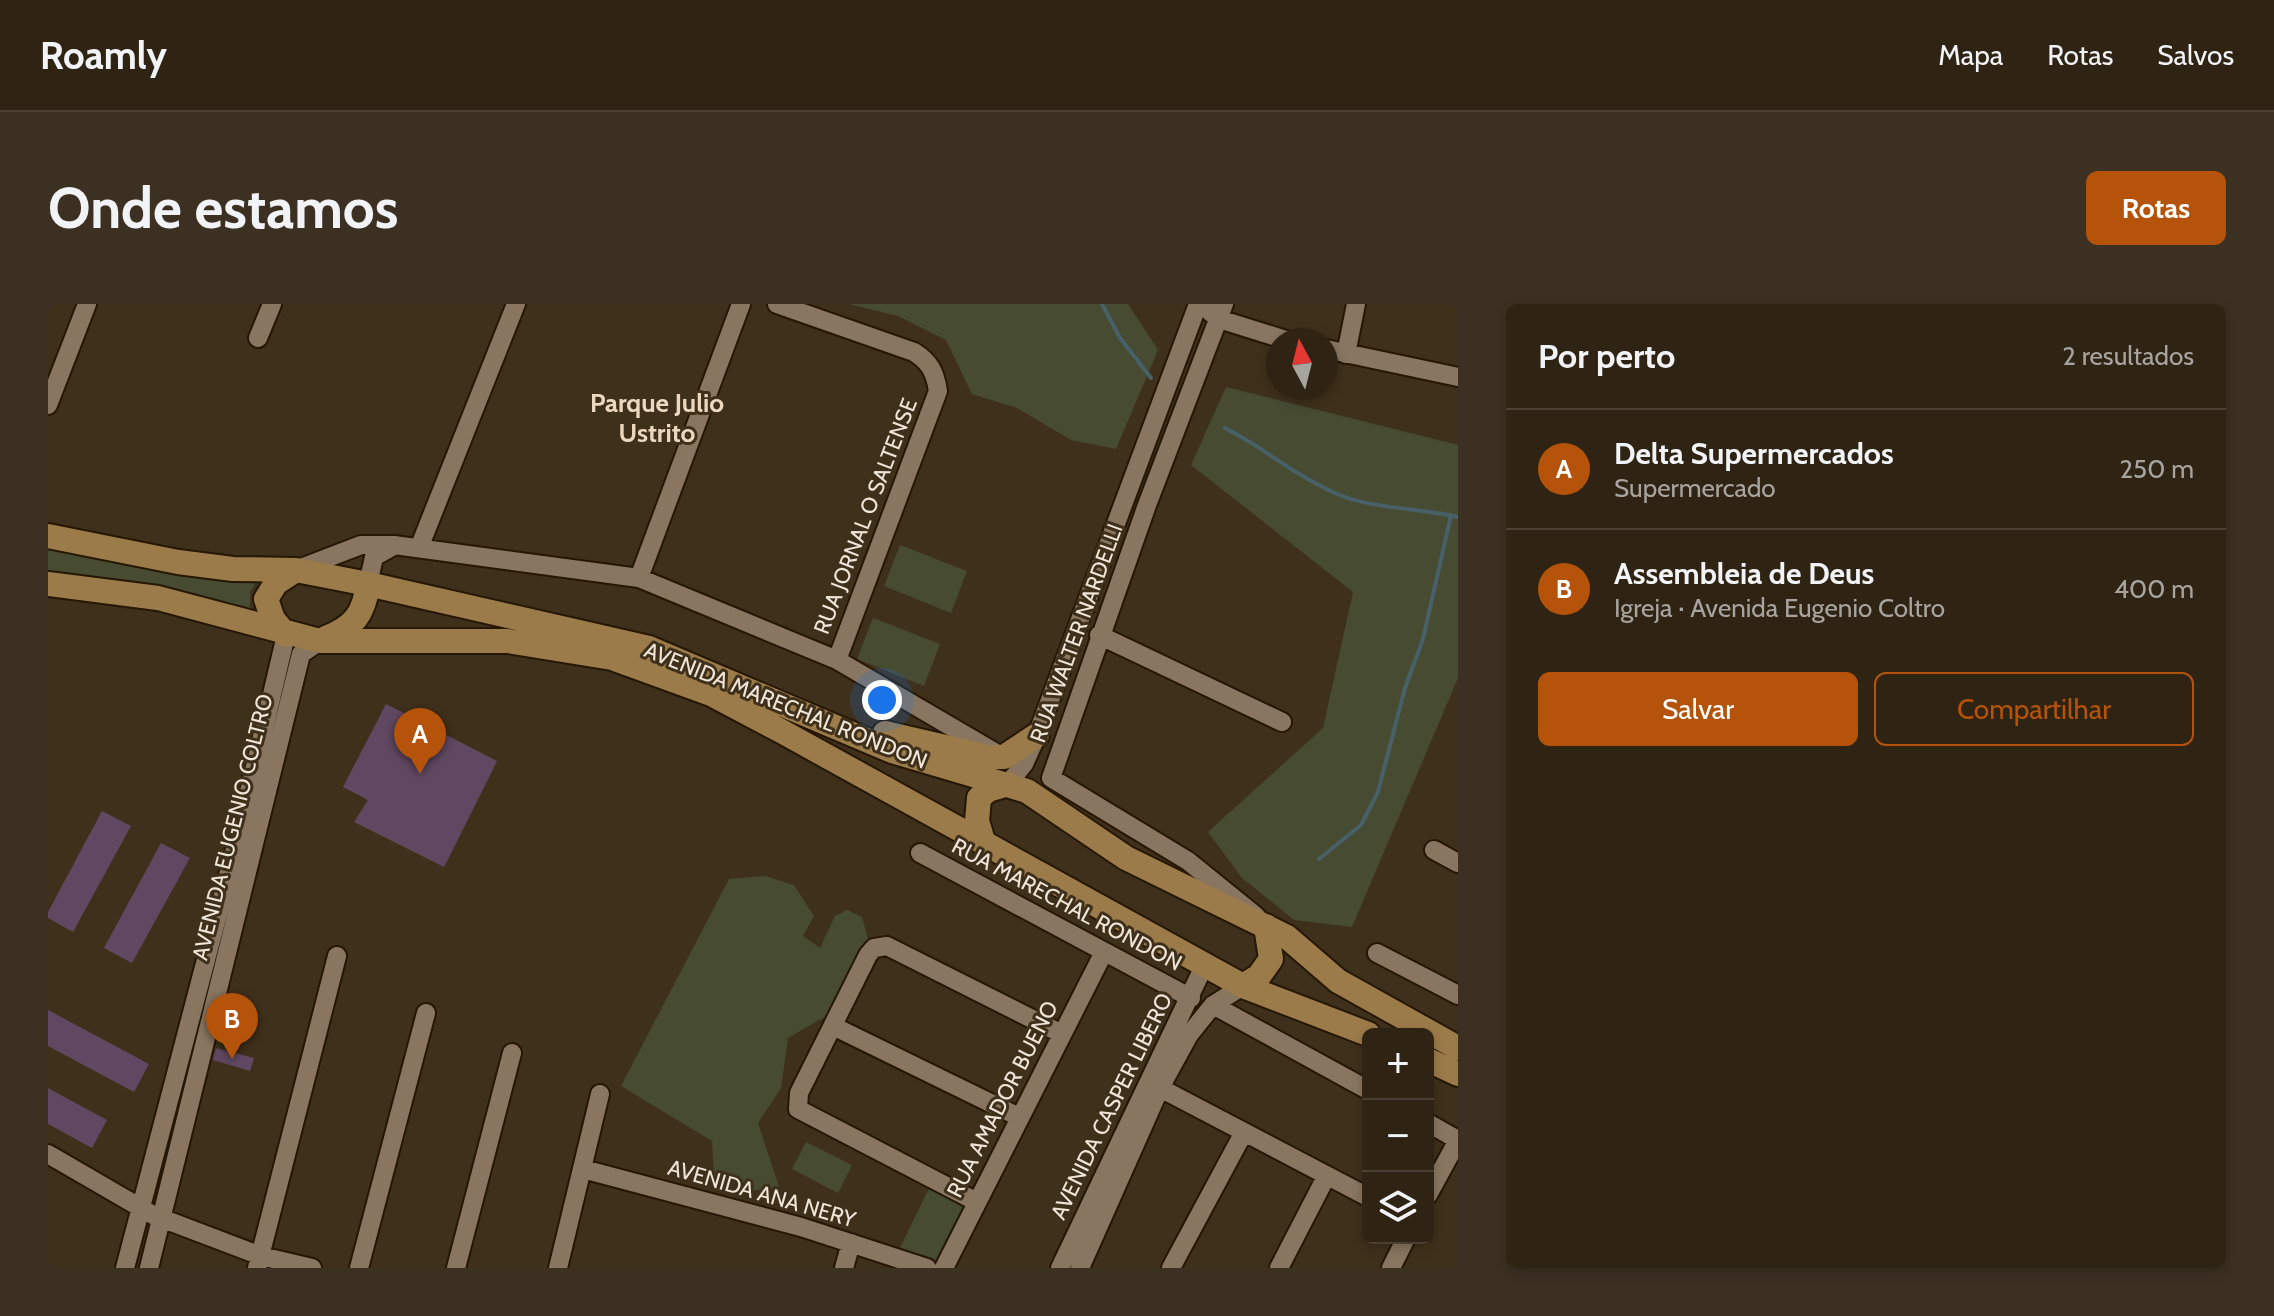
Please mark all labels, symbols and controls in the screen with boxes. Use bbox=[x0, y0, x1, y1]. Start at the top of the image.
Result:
text: Roamly bbox=[40, 32, 167, 79]
text: Mapa bbox=[1938, 38, 2003, 72]
text: Rotas bbox=[2047, 38, 2113, 72]
text: Salvos bbox=[2157, 38, 2234, 72]
button: Rotas bbox=[2086, 171, 2226, 245]
text: Onde estamos bbox=[48, 174, 398, 242]
north arrow bbox=[1266, 328, 1338, 400]
text: Por perto bbox=[1538, 335, 1675, 377]
text: 2 resultados bbox=[2062, 340, 2194, 372]
district label: Parque Julio Ustrito bbox=[590, 387, 724, 449]
street label: RUA JORNAL O SALTENSE bbox=[808, 394, 923, 638]
text: Delta Supermercados bbox=[1614, 435, 1894, 472]
text: A bbox=[1556, 453, 1572, 485]
text: 250 m bbox=[2120, 453, 2194, 485]
text: Supermercado bbox=[1614, 472, 1776, 504]
street label: RUA WALTER NARDELLI bbox=[1024, 520, 1129, 746]
text: Assembleia de Deus bbox=[1614, 555, 1874, 592]
text: B bbox=[1556, 573, 1572, 605]
text: 400 m bbox=[2114, 573, 2194, 605]
text: Igreja · Avenida Eugenio Coltro bbox=[1614, 592, 1945, 624]
street label: AVENIDA MARECHAL RONDON bbox=[640, 636, 931, 775]
button: Salvar bbox=[1538, 672, 1858, 746]
button: Compartilhar bbox=[1874, 672, 2194, 746]
your location bbox=[862, 680, 902, 720]
street label: AVENIDA EUGENIO COLTRO bbox=[186, 691, 279, 963]
pin: A bbox=[394, 708, 446, 774]
street label: RUA MARECHAL RONDON bbox=[947, 832, 1186, 977]
street label: AVENIDA CASPER LIBERO bbox=[1045, 989, 1178, 1224]
pin: B bbox=[206, 993, 258, 1059]
street label: RUA AMADOR BUENO bbox=[941, 996, 1064, 1202]
map controls bbox=[1362, 1028, 1434, 1244]
button: + bbox=[1362, 1028, 1434, 1100]
button: − bbox=[1362, 1100, 1434, 1172]
street label: AVENIDA ANA NERY bbox=[665, 1154, 859, 1233]
button: layers bbox=[1362, 1172, 1434, 1244]

